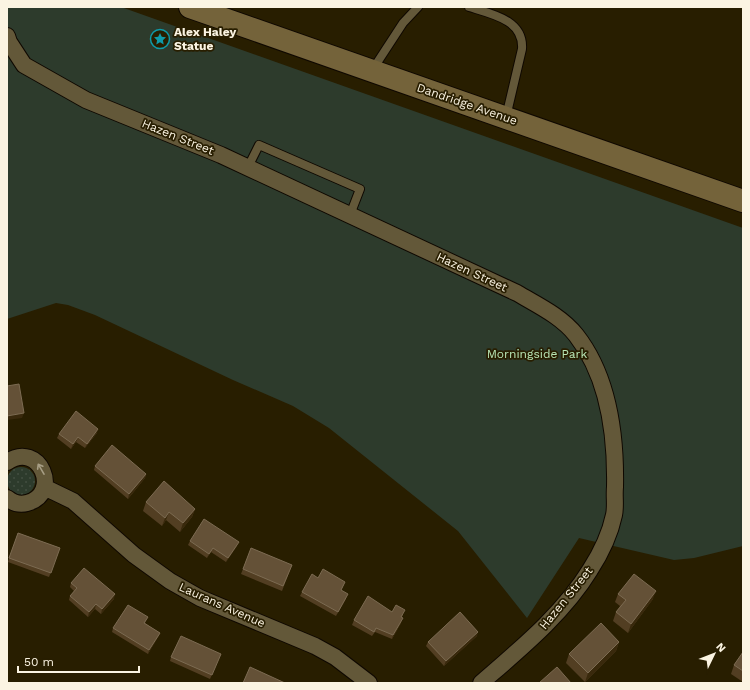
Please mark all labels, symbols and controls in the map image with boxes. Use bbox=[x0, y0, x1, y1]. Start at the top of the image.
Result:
place label: Alex Haley Statue bbox=[174, 25, 236, 53]
place icon: Alex Haley Statue bbox=[149, 28, 171, 50]
street label: Dandridge Avenue bbox=[415, 80, 519, 128]
street label: Hazen Street bbox=[140, 116, 216, 158]
street label: Hazen Street bbox=[434, 250, 510, 294]
park label: Morningside Park bbox=[487, 347, 587, 361]
one-way arrow bbox=[36, 463, 44, 475]
street label: Hazen Street bbox=[537, 564, 595, 632]
street label: Laurans Avenue bbox=[177, 580, 267, 630]
north arrow bbox=[694, 634, 734, 674]
text: N bbox=[713, 640, 728, 655]
scale bar bbox=[18, 648, 139, 674]
text: 50 m bbox=[24, 655, 54, 669]

